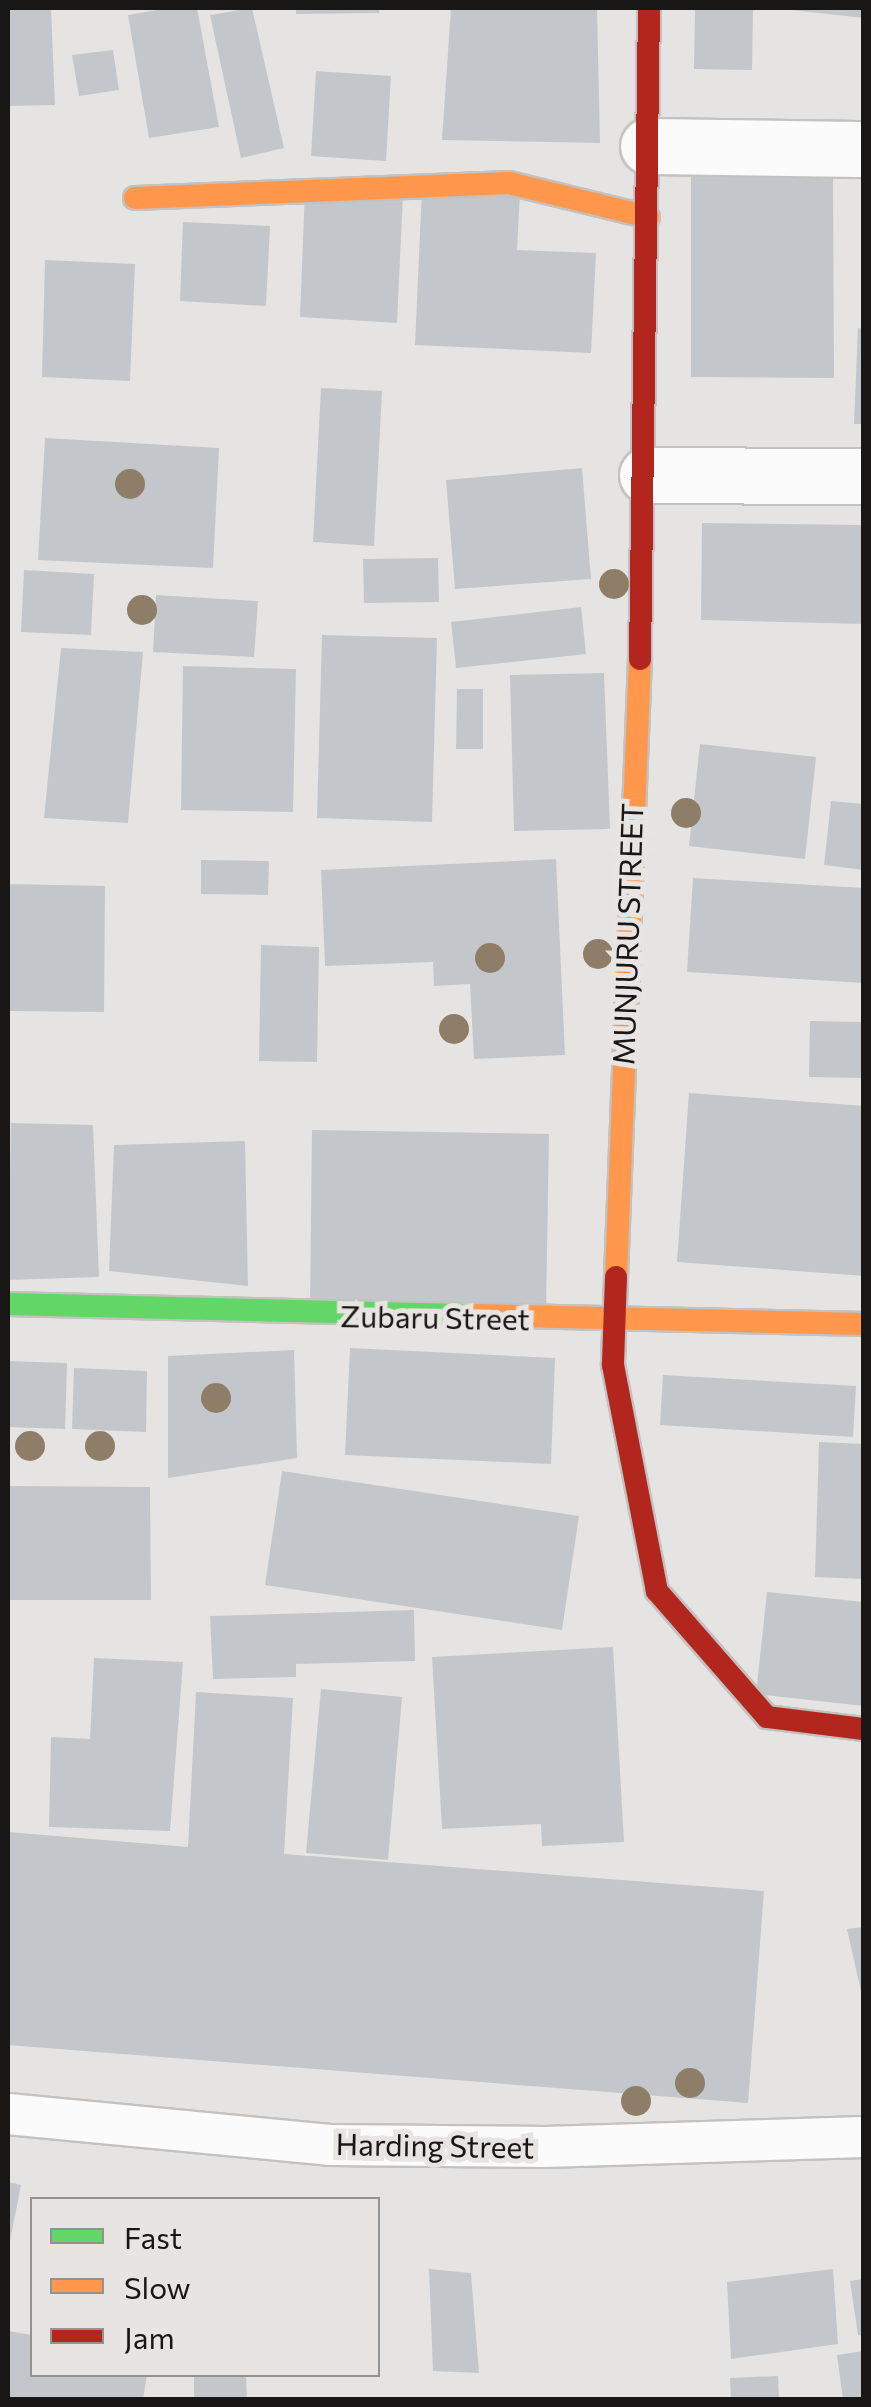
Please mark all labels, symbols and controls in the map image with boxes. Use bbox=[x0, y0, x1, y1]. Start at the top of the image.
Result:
street label: MUNJURU STREET bbox=[604, 802, 650, 1066]
street label: Zubaru Street bbox=[340, 1297, 530, 1337]
street label: Harding Street bbox=[335, 2125, 535, 2165]
legend bbox=[30, 2197, 380, 2377]
text: Fast bbox=[124, 2218, 182, 2255]
text: Slow bbox=[124, 2268, 191, 2305]
text: Jam bbox=[124, 2318, 175, 2355]

